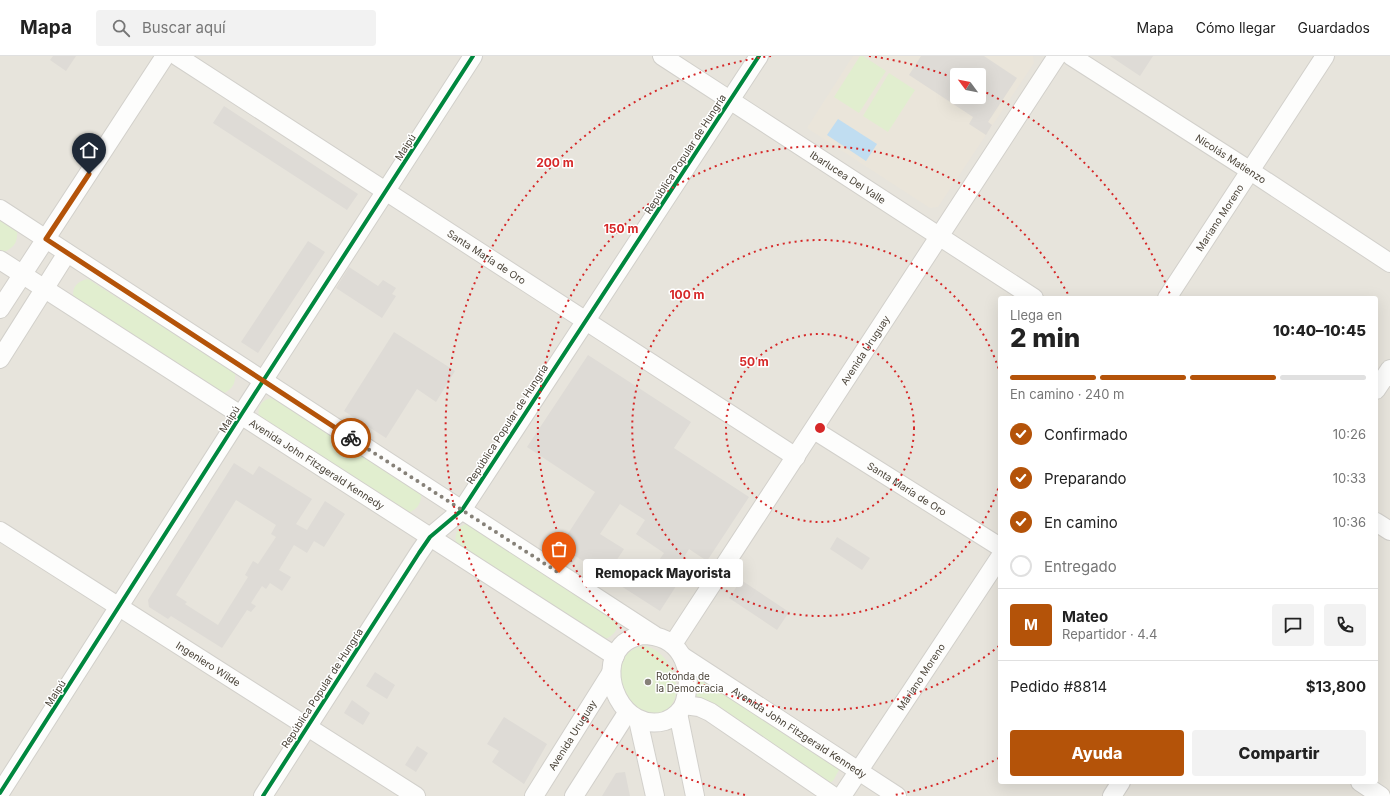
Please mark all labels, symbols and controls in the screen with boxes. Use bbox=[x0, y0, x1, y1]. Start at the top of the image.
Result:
search box bbox=[96, 10, 376, 46]
text: Mapa bbox=[20, 16, 72, 39]
icon: search bbox=[110, 17, 132, 39]
text: Buscar aquí bbox=[142, 18, 226, 37]
text: Mapa bbox=[1137, 19, 1174, 36]
text: Cómo llegar bbox=[1196, 19, 1276, 36]
text: Guardados bbox=[1298, 19, 1370, 36]
north arrow bbox=[950, 68, 986, 104]
map controls bbox=[950, 68, 986, 104]
street label: República Popular de Hungría bbox=[642, 92, 728, 216]
street label: Maipú bbox=[392, 131, 418, 162]
street label: Nicolás Matienzo bbox=[1194, 131, 1268, 186]
pin bbox=[72, 133, 106, 174]
icon: home bbox=[78, 139, 100, 161]
street label: Ibarlucea Del Valle bbox=[808, 148, 888, 206]
text: 200 m bbox=[536, 155, 574, 170]
street label: Mariano Moreno bbox=[1193, 182, 1246, 253]
text: 150 m bbox=[604, 221, 638, 236]
street label: Santa María de Oro bbox=[445, 227, 528, 286]
text: 100 m bbox=[669, 287, 705, 302]
text: Llega en bbox=[1010, 307, 1062, 323]
street label: Avenida Uruguay bbox=[838, 313, 892, 387]
text: 10:40–10:45 bbox=[1273, 321, 1366, 340]
text: 2 min bbox=[1010, 322, 1080, 353]
text: 50 m bbox=[739, 354, 769, 369]
street label: República Popular de Hungría bbox=[464, 362, 550, 486]
text: En camino · 240 m bbox=[1010, 386, 1124, 402]
street label: Maipú bbox=[216, 403, 242, 435]
street label: Avenida John Fitzgerald Kennedy bbox=[247, 416, 387, 512]
courier bbox=[331, 418, 371, 458]
centre of rings bbox=[813, 421, 827, 435]
icon: check bbox=[1010, 423, 1032, 445]
text: Confirmado bbox=[1044, 425, 1128, 444]
text: 10:26 bbox=[1333, 426, 1366, 442]
icon: bike bbox=[340, 427, 362, 449]
street label: Santa María de Oro bbox=[865, 459, 949, 518]
icon: check bbox=[1010, 467, 1032, 489]
text: Preparando bbox=[1044, 469, 1127, 488]
text: 10:33 bbox=[1333, 470, 1366, 486]
icon: check bbox=[1010, 511, 1032, 533]
text: En camino bbox=[1044, 513, 1118, 532]
text: 10:36 bbox=[1333, 514, 1366, 530]
pin bbox=[542, 532, 576, 573]
icon: bag bbox=[548, 538, 570, 560]
text: Entregado bbox=[1044, 557, 1117, 576]
callout: Remopack Mayorista bbox=[583, 559, 743, 587]
text: Remopack Mayorista bbox=[595, 565, 731, 581]
button: chat bbox=[1272, 604, 1314, 646]
button: phone bbox=[1324, 604, 1366, 646]
text: Mateo bbox=[1062, 607, 1108, 626]
text: M bbox=[1024, 615, 1038, 634]
street label: República Popular de Hungría bbox=[279, 626, 365, 750]
text: Repartidor · 4.4 bbox=[1062, 626, 1157, 642]
street label: Ingeniero Wilde bbox=[174, 639, 243, 689]
street label: Mariano Moreno bbox=[894, 641, 947, 712]
place label: Rotonda de la Democracia bbox=[656, 670, 724, 694]
street label: Maipú bbox=[42, 677, 68, 708]
marker: Rotonda de la Democracia bbox=[643, 677, 653, 687]
text: Pedido #8814 bbox=[1010, 677, 1107, 696]
text: $13,800 bbox=[1306, 677, 1366, 696]
street label: Avenida John Fitzgerald Kennedy bbox=[730, 684, 869, 781]
street label: Avenida Uruguay bbox=[546, 697, 599, 772]
button: Ayuda bbox=[1010, 730, 1184, 776]
button: Compartir bbox=[1192, 730, 1366, 776]

